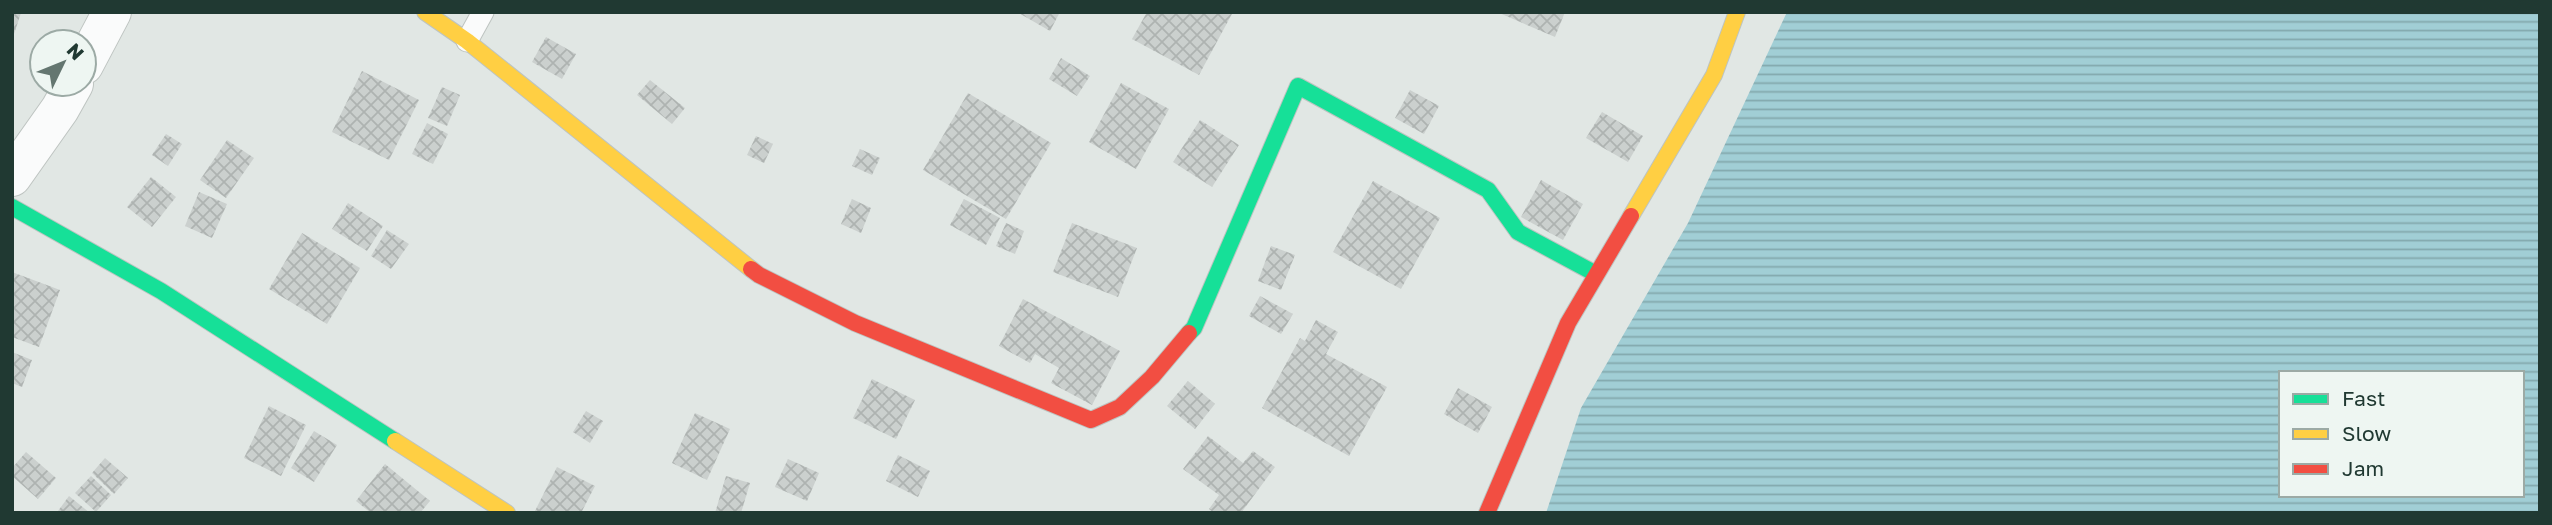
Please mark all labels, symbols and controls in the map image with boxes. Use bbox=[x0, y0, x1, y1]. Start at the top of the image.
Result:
north arrow bbox=[28, 28, 98, 98]
text: N bbox=[62, 38, 89, 64]
legend bbox=[2279, 371, 2524, 497]
text: Fast bbox=[2342, 385, 2385, 411]
text: Slow bbox=[2342, 420, 2391, 446]
text: Jam bbox=[2342, 455, 2384, 481]

